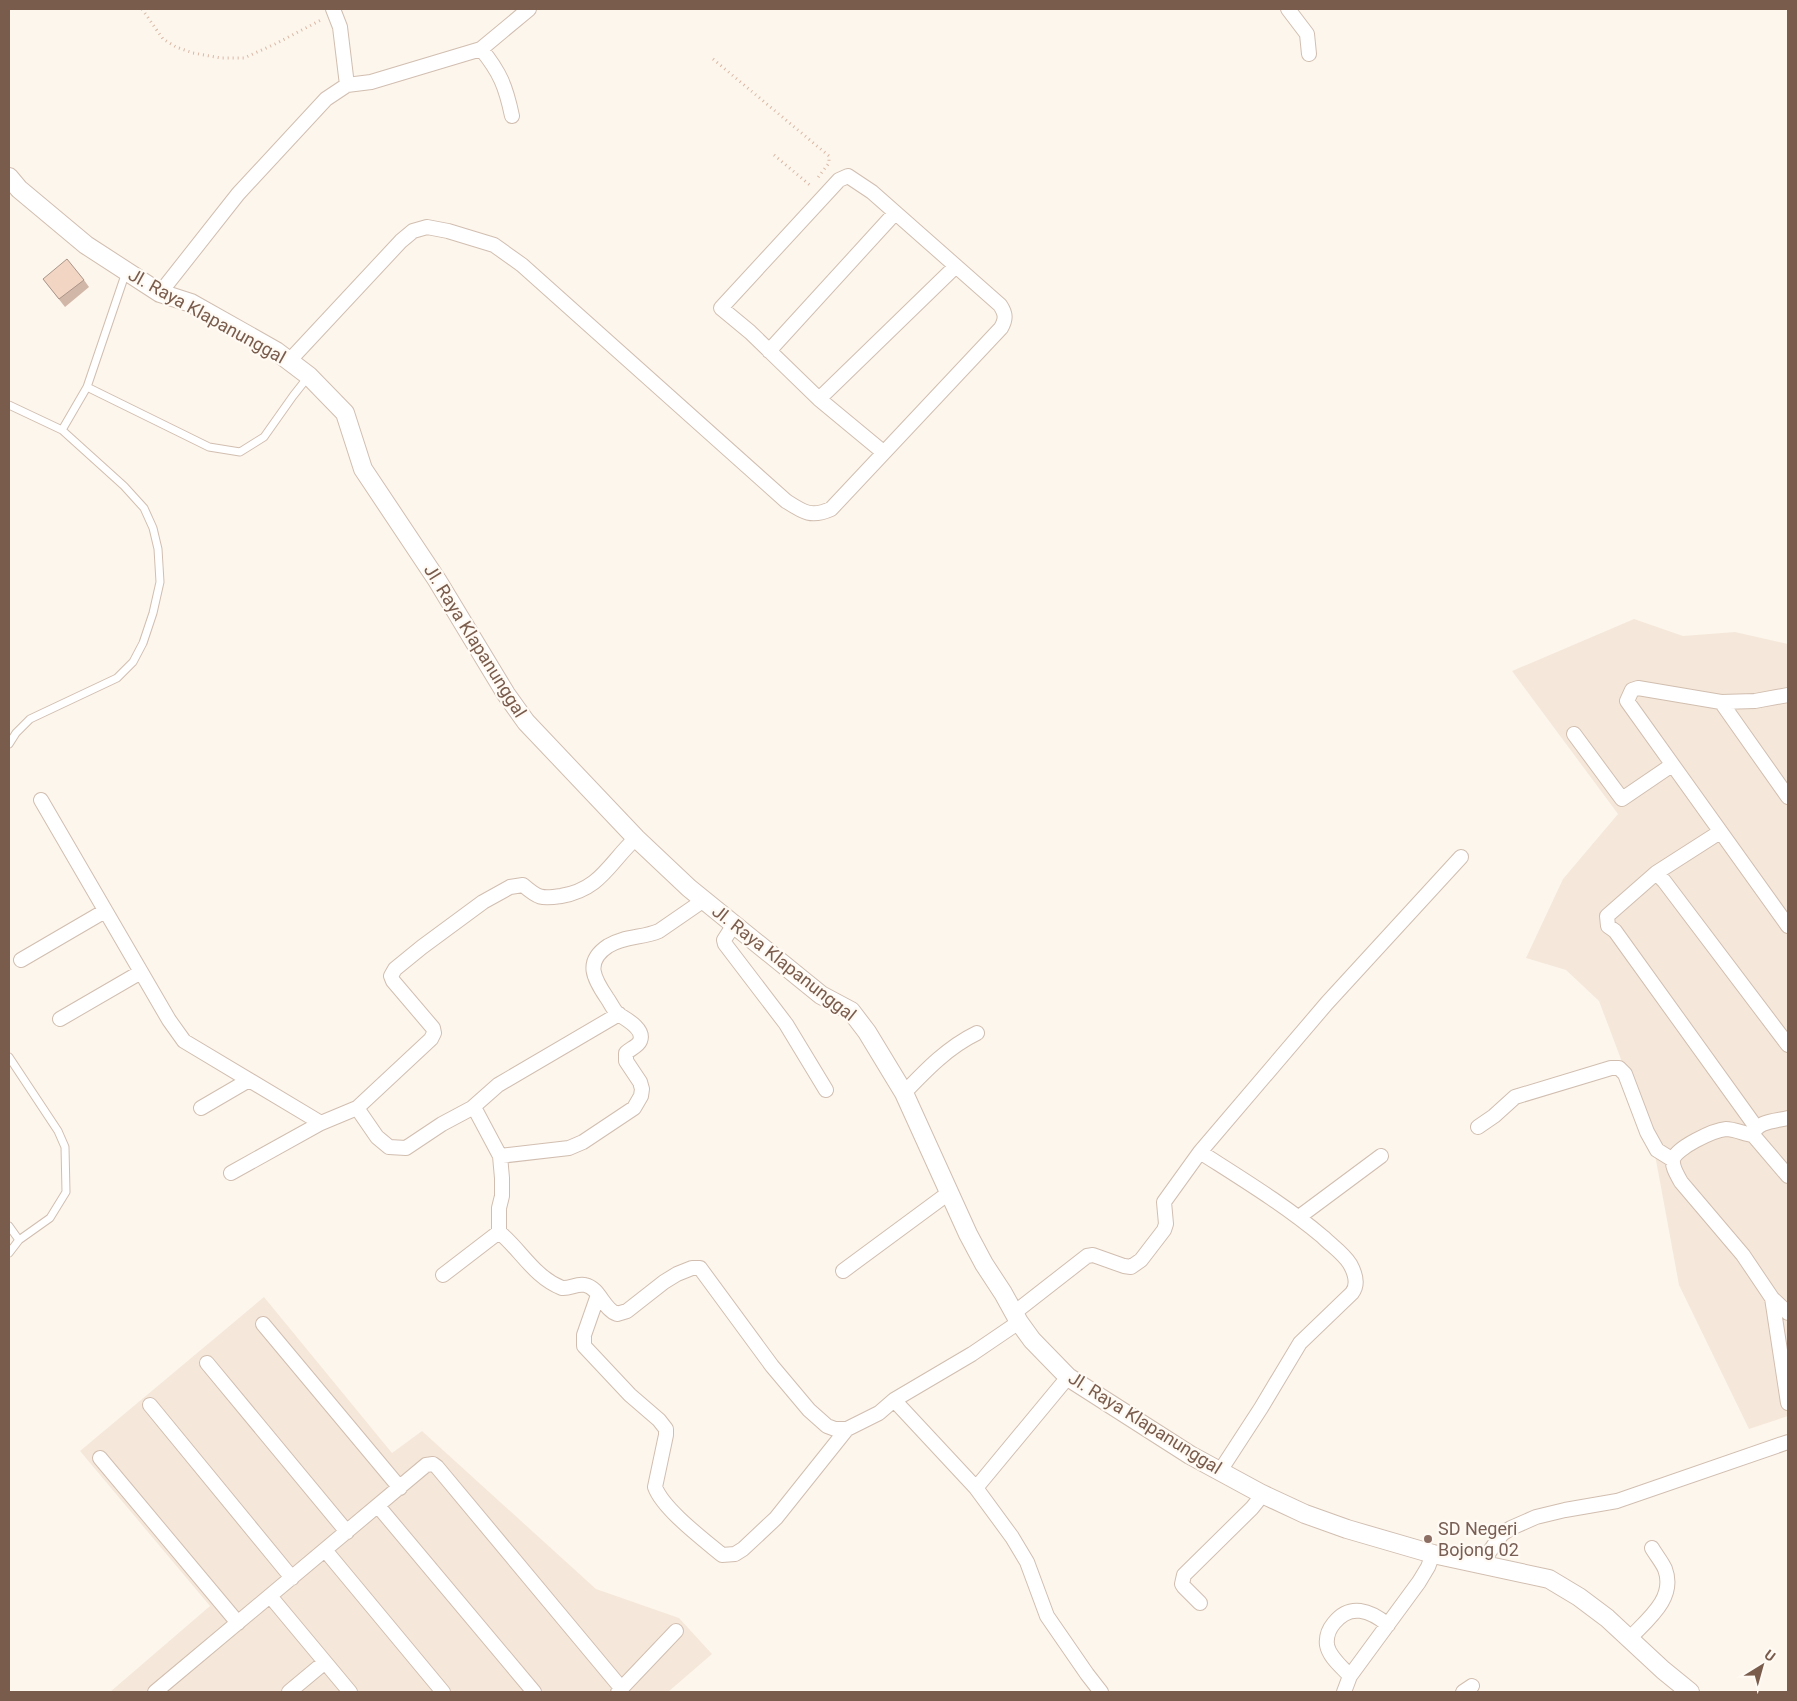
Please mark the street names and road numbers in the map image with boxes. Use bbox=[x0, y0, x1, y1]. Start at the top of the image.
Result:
street label: Jl. Raya Klapanunggal bbox=[125, 264, 290, 368]
street label: Jl. Raya Klapanunggal bbox=[420, 560, 531, 721]
street label: Jl. Raya Klapanunggal bbox=[708, 900, 860, 1025]
street label: Jl. Raya Klapanunggal bbox=[1065, 1367, 1226, 1478]

